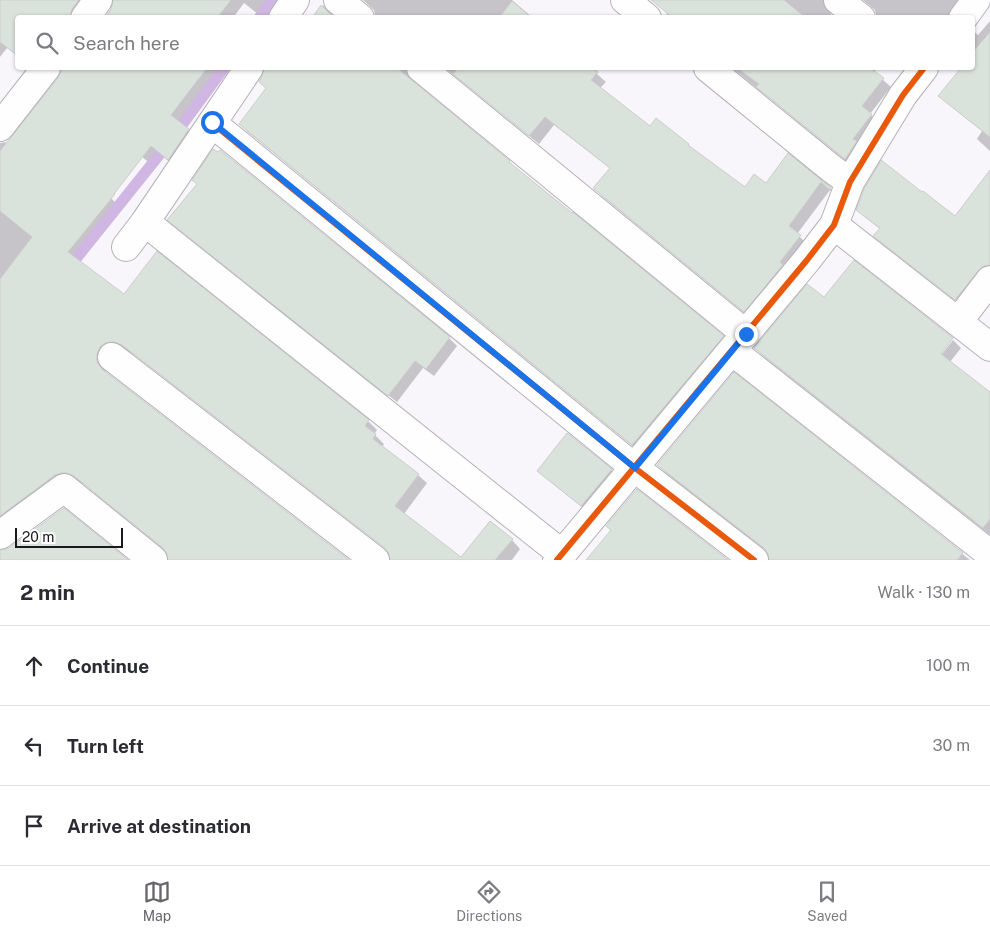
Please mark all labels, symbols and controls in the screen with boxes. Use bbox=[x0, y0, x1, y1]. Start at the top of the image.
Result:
search box bbox=[15, 15, 975, 70]
icon: search bbox=[33, 29, 61, 57]
text: Search here bbox=[73, 32, 180, 54]
route start bbox=[201, 111, 224, 134]
route end bbox=[735, 323, 758, 346]
scale bar bbox=[15, 525, 122, 548]
text: 20 m bbox=[22, 529, 54, 545]
text: 2 min bbox=[20, 580, 75, 605]
text: Walk · 130 m bbox=[877, 583, 970, 602]
icon: ahead bbox=[20, 652, 48, 680]
text: Continue bbox=[67, 655, 149, 677]
text: 100 m bbox=[926, 656, 970, 675]
icon: left bbox=[20, 732, 48, 760]
text: Turn left bbox=[67, 735, 144, 757]
text: 30 m bbox=[933, 736, 970, 755]
icon: arrive bbox=[20, 812, 48, 840]
text: Arrive at destination bbox=[67, 815, 251, 837]
tab: Map bbox=[143, 878, 171, 924]
tab: Directions bbox=[456, 878, 522, 924]
tab: Saved bbox=[807, 878, 847, 924]

